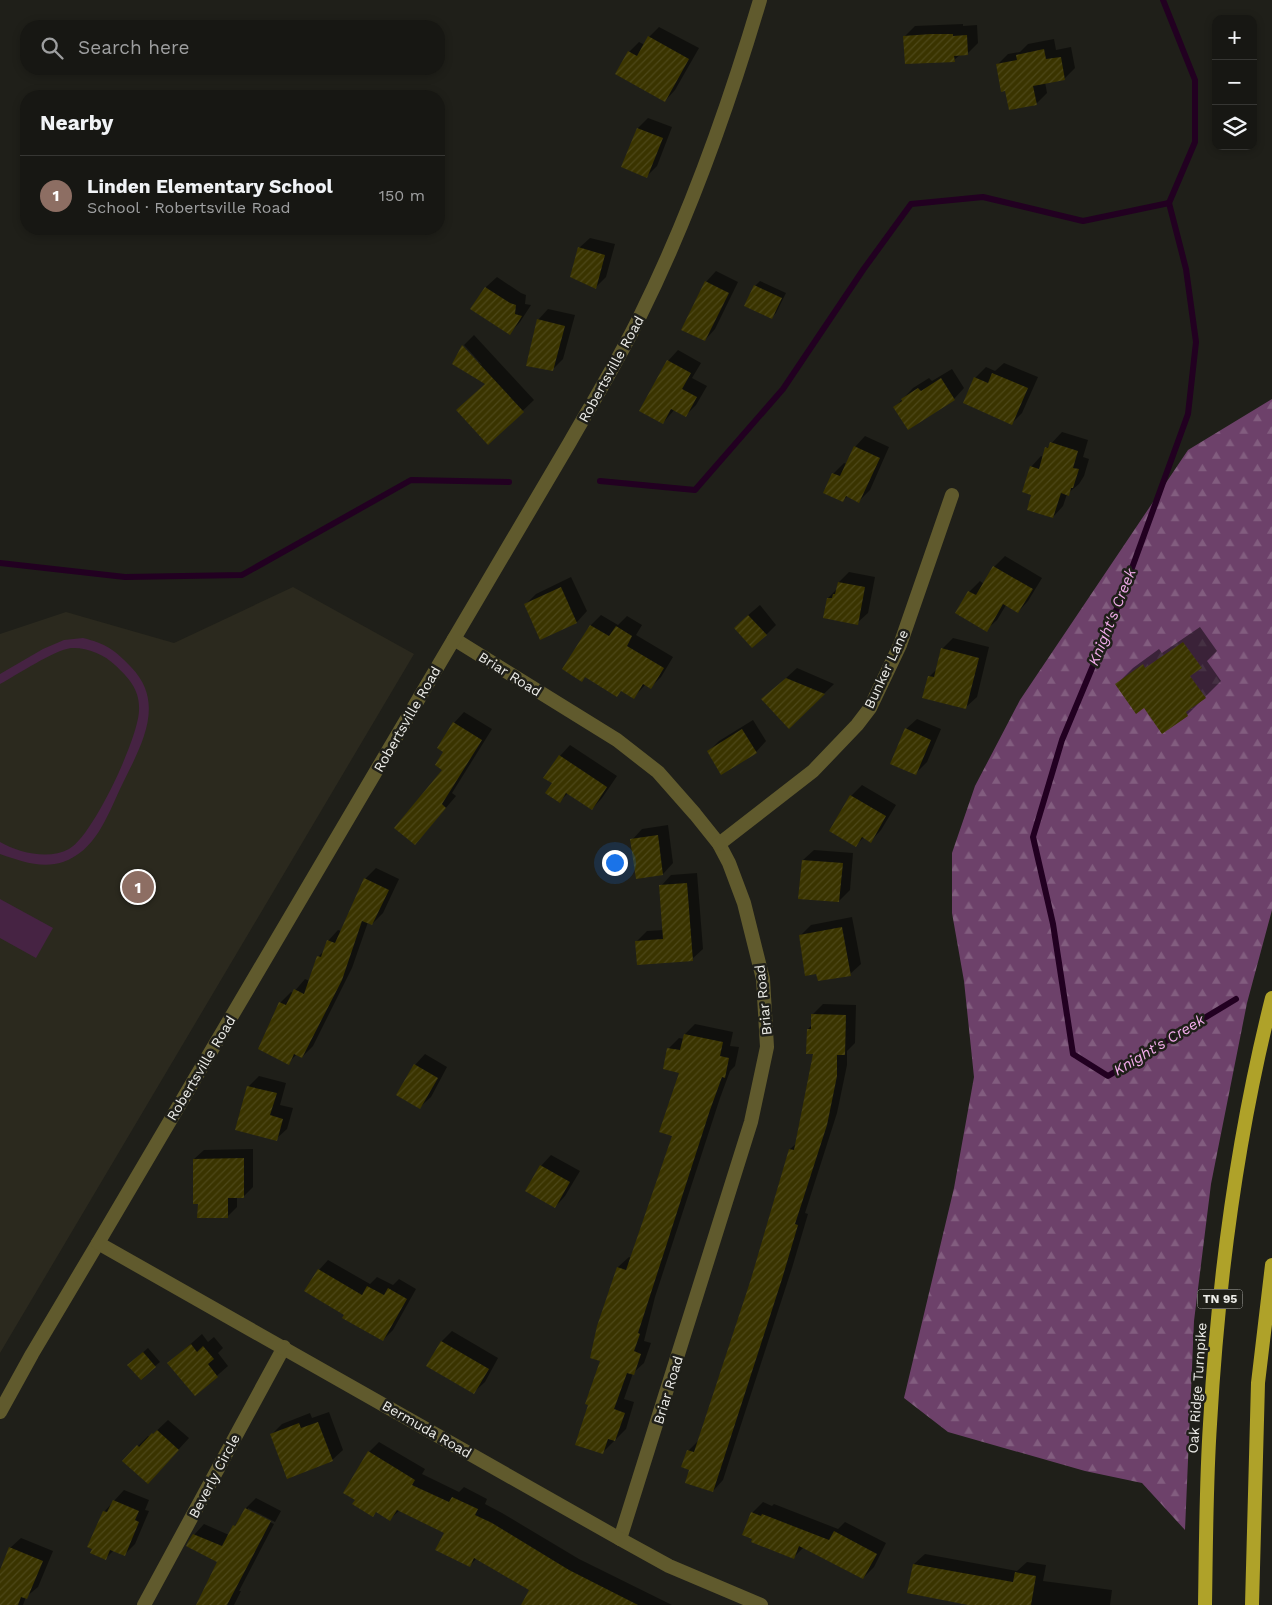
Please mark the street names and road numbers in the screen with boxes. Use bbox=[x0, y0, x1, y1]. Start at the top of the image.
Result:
street label: Robertsville Road bbox=[575, 313, 647, 425]
street label: Bunker Lane bbox=[861, 627, 911, 711]
street label: Briar Road bbox=[476, 648, 544, 700]
street label: Robertsville Road bbox=[370, 663, 444, 775]
street label: Briar Road bbox=[751, 964, 775, 1036]
street label: Robertsville Road bbox=[163, 1013, 239, 1123]
road number: TN 95 bbox=[1198, 1290, 1242, 1308]
street label: Oak Ridge Turnpike bbox=[1184, 1322, 1210, 1454]
street label: Briar Road bbox=[650, 1354, 686, 1426]
street label: Bermuda Road bbox=[380, 1397, 474, 1461]
street label: Beverly Circle bbox=[185, 1431, 243, 1521]

